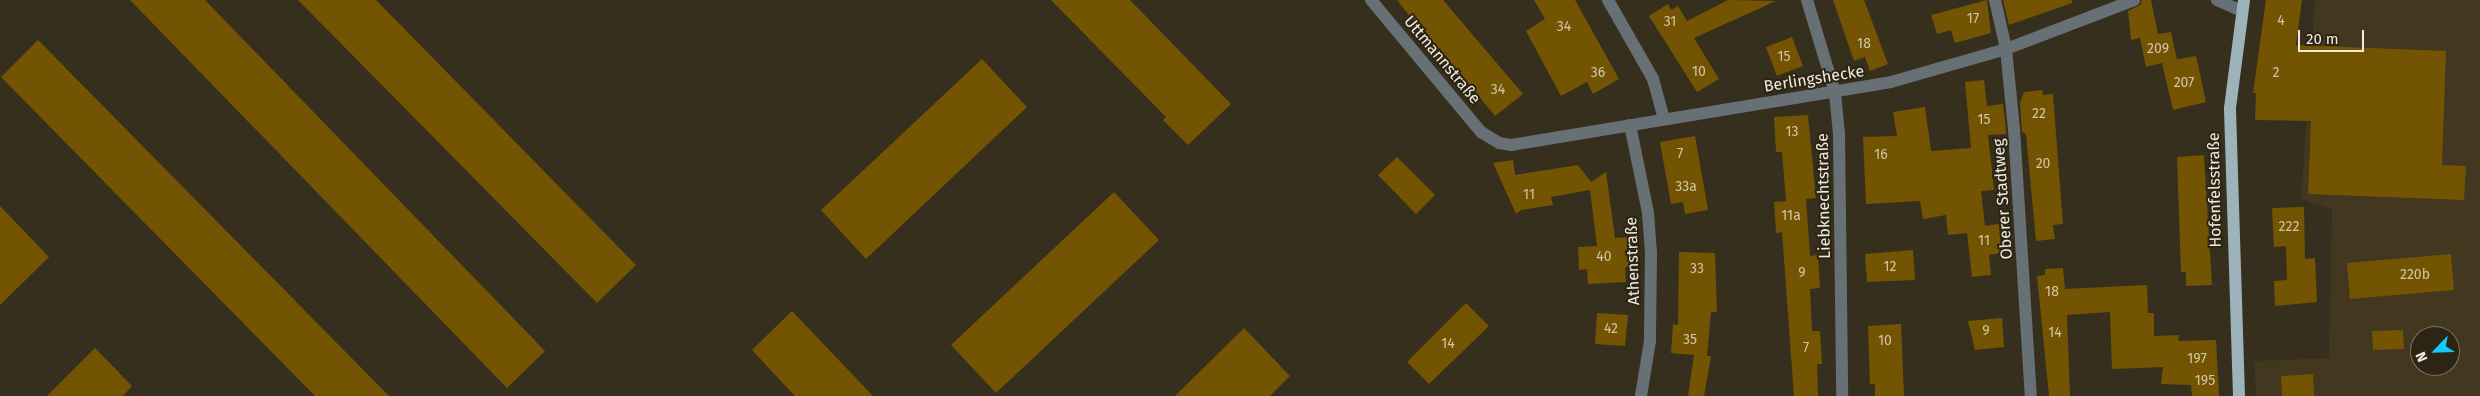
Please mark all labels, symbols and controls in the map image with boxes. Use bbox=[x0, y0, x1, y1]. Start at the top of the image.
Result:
house number: 17 bbox=[1967, 11, 1979, 27]
street label: Uttmannstraße bbox=[1400, 12, 1484, 108]
house number: 4 bbox=[2277, 13, 2285, 29]
house number: 31 bbox=[1664, 14, 1676, 30]
house number: 34 bbox=[1557, 19, 1571, 35]
scale bar bbox=[2300, 20, 2366, 52]
text: 20 m bbox=[2306, 30, 2339, 48]
house number: 18 bbox=[1857, 36, 1871, 52]
house number: 209 bbox=[2147, 41, 2169, 57]
house number: 15 bbox=[1777, 49, 1791, 65]
street label: Berlingshecke bbox=[1762, 62, 1866, 96]
house number: 10 bbox=[1692, 64, 1706, 80]
house number: 36 bbox=[1591, 65, 1605, 81]
house number: 2 bbox=[2273, 65, 2279, 81]
house number: 207 bbox=[2174, 75, 2194, 91]
house number: 34 bbox=[1491, 82, 1505, 98]
house number: 22 bbox=[2032, 106, 2046, 122]
house number: 15 bbox=[1977, 112, 1991, 128]
house number: 13 bbox=[1785, 124, 1799, 140]
street label: Hofenfelsstraße bbox=[2204, 132, 2226, 248]
street label: Liebknechtstraße bbox=[1813, 133, 1835, 259]
street label: Oberer Stadtweg bbox=[1989, 138, 2017, 260]
house number: 7 bbox=[1677, 146, 1683, 162]
house number: 16 bbox=[1874, 147, 1888, 163]
house number: 20 bbox=[2036, 156, 2050, 172]
house number: 33a bbox=[1675, 179, 1697, 195]
house number: 11 bbox=[1523, 187, 1535, 203]
house number: 11a bbox=[1781, 208, 1801, 224]
street label: Athenstraße bbox=[1622, 217, 1644, 305]
house number: 222 bbox=[2279, 219, 2299, 235]
house number: 11 bbox=[1978, 233, 1990, 249]
house number: 40 bbox=[1596, 249, 1612, 265]
house number: 12 bbox=[1884, 259, 1896, 275]
house number: 33 bbox=[1690, 261, 1704, 277]
house number: 9 bbox=[1798, 265, 1806, 281]
house number: 220b bbox=[2400, 267, 2430, 283]
house number: 18 bbox=[2045, 284, 2059, 300]
house number: 42 bbox=[1604, 321, 1618, 337]
house number: 9 bbox=[1982, 323, 1990, 339]
house number: 14 bbox=[2048, 325, 2062, 341]
north arrow bbox=[2410, 326, 2460, 376]
house number: 35 bbox=[1683, 332, 1697, 348]
house number: 10 bbox=[1878, 333, 1892, 349]
house number: 14 bbox=[1441, 336, 1455, 352]
house number: 7 bbox=[1803, 340, 1809, 356]
text: N bbox=[2412, 349, 2431, 365]
house number: 197 bbox=[2187, 351, 2207, 367]
house number: 195 bbox=[2195, 373, 2215, 389]

